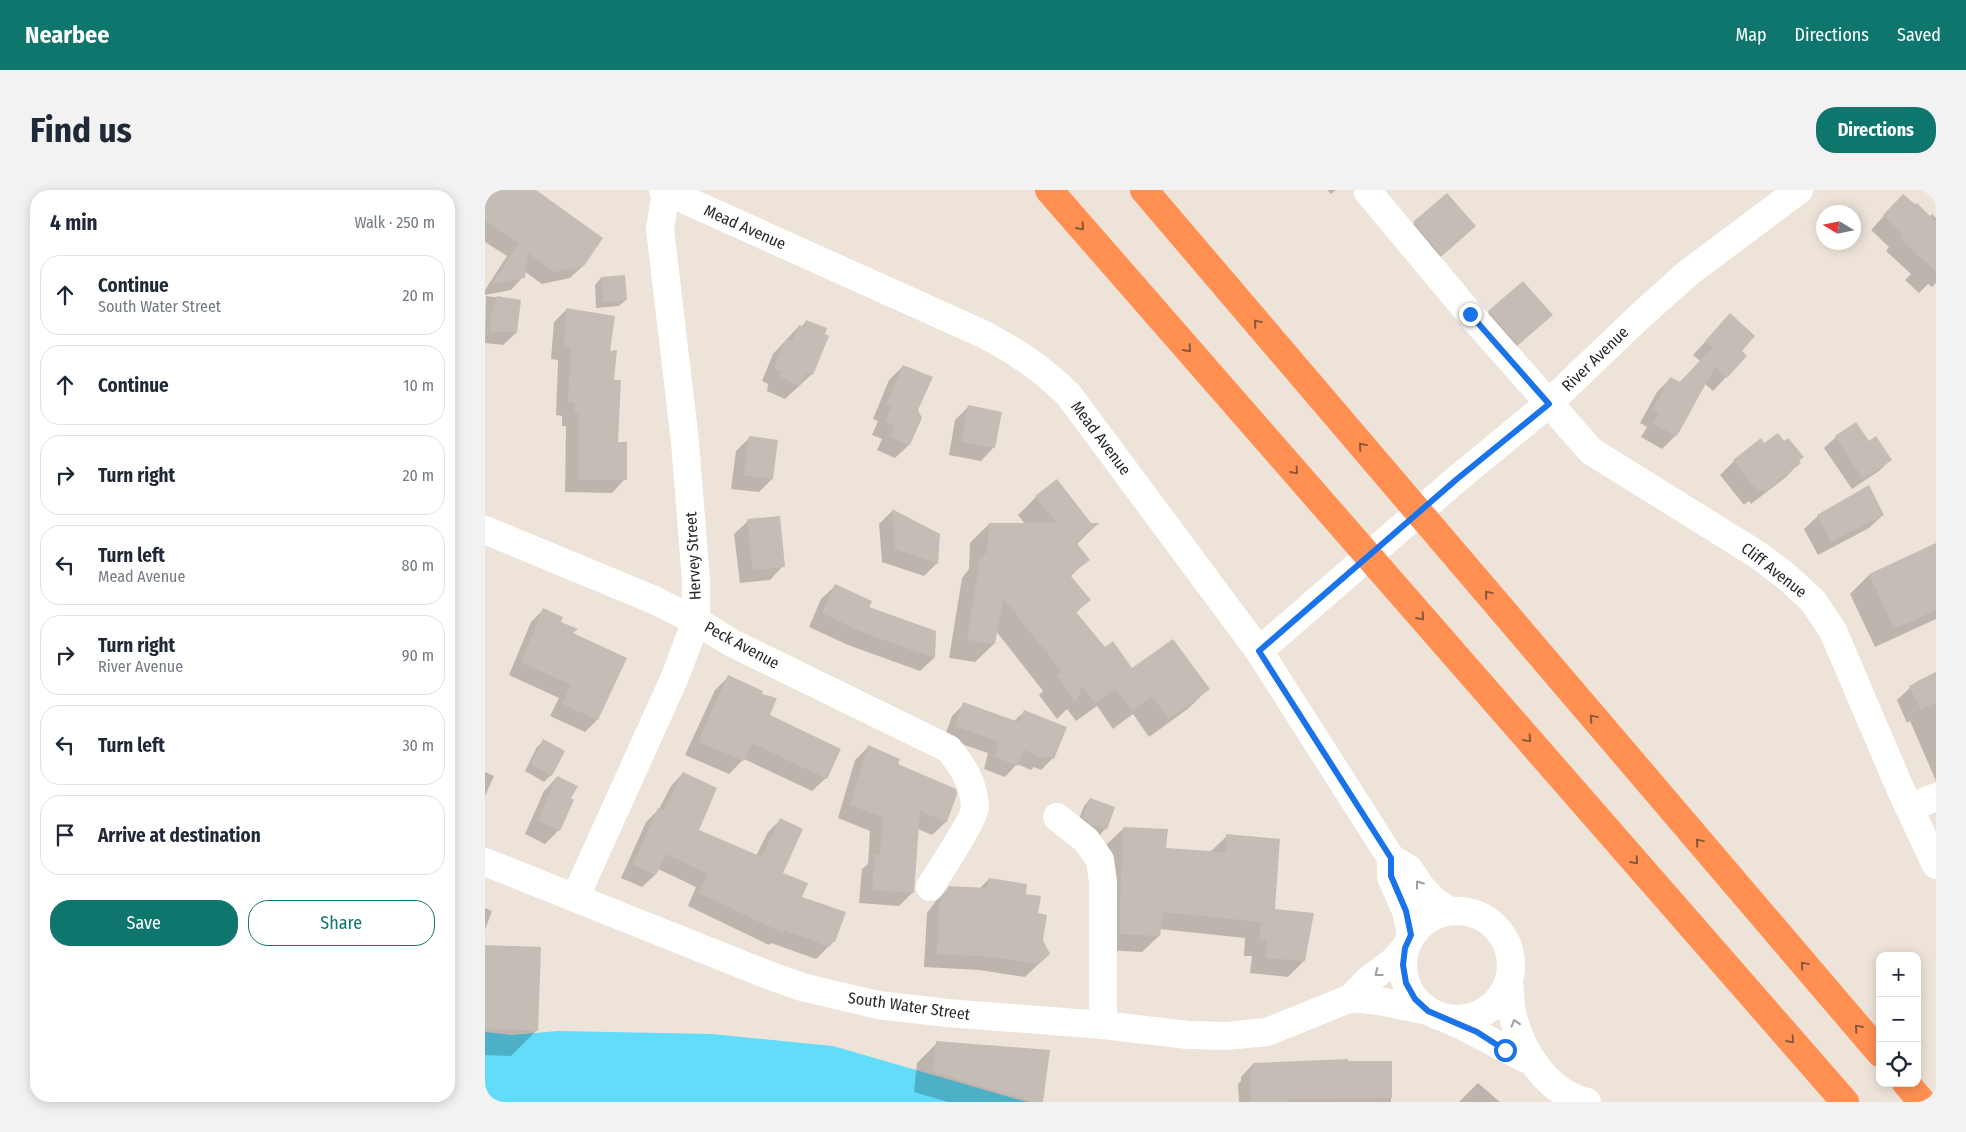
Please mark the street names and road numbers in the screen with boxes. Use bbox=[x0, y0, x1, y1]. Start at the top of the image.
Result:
street label: Mead Avenue bbox=[701, 201, 789, 253]
street label: River Avenue bbox=[1558, 323, 1632, 395]
street label: Mead Avenue bbox=[1067, 397, 1135, 479]
street label: Hervey Street bbox=[681, 511, 705, 601]
street label: Cliff Avenue bbox=[1737, 539, 1811, 602]
street label: Peck Avenue bbox=[701, 617, 783, 673]
street label: South Water Street bbox=[847, 988, 972, 1024]

